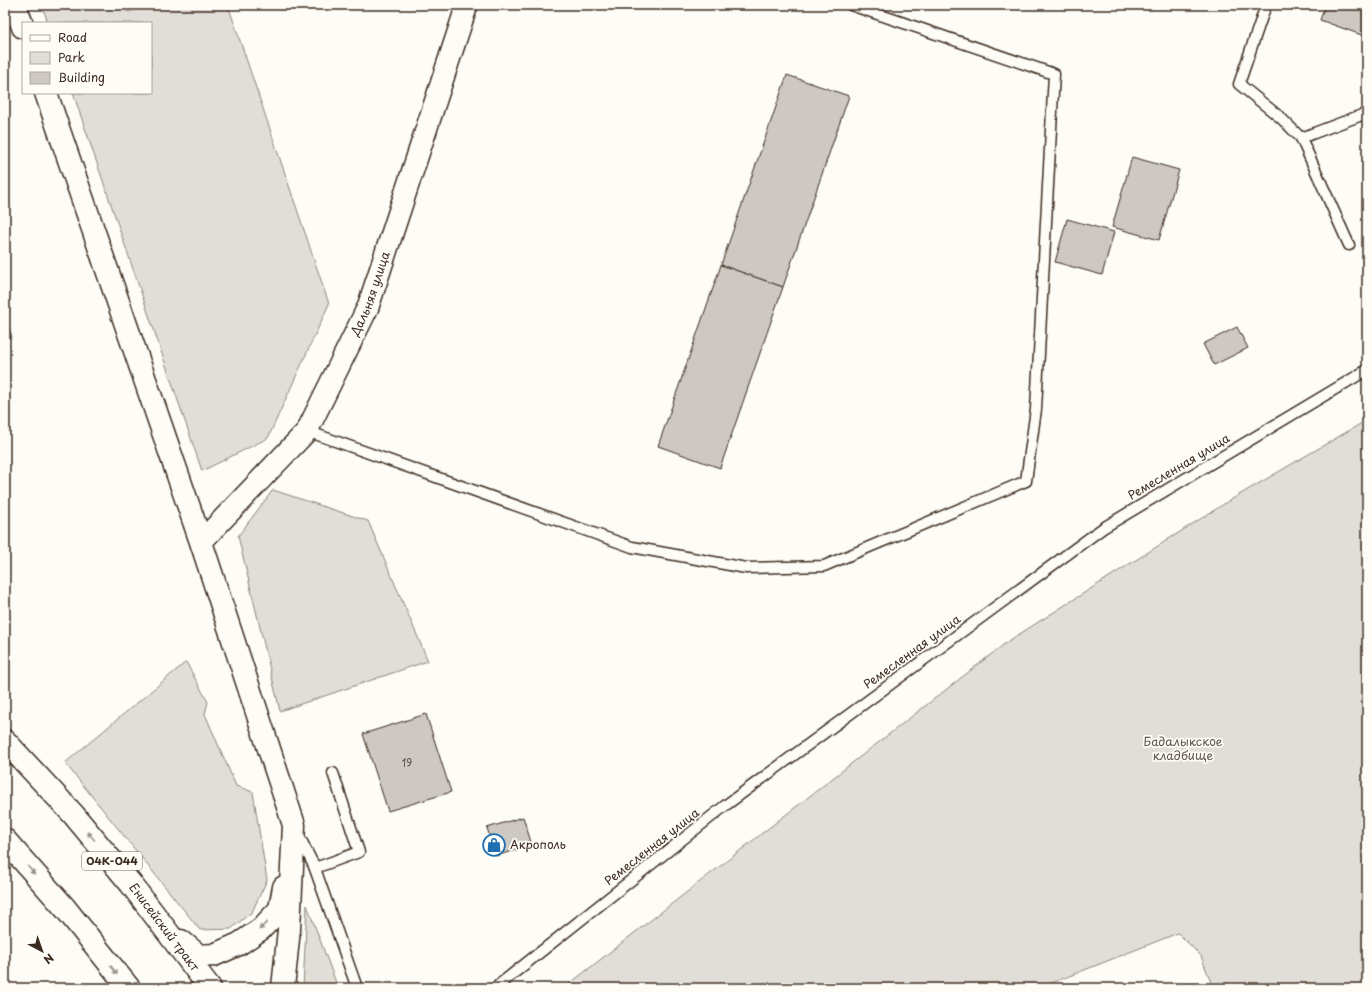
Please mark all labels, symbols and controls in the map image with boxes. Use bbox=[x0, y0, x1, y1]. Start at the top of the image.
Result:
legend bbox=[22, 22, 152, 94]
text: Road bbox=[58, 28, 87, 46]
text: Park bbox=[58, 48, 85, 66]
text: Building bbox=[58, 68, 105, 86]
street label: Дальняя улица bbox=[345, 249, 394, 339]
street label: Ремесленная улица bbox=[1124, 428, 1233, 504]
street label: Ремесленная улица bbox=[859, 610, 964, 693]
park label: Бадалыкское кладбище bbox=[1143, 732, 1223, 764]
house number: 19 bbox=[402, 755, 412, 770]
street label: Ремесленная улица bbox=[600, 803, 703, 889]
one-way arrow bbox=[87, 830, 96, 841]
shop icon: Акрополь bbox=[481, 832, 507, 858]
place label: Акрополь bbox=[510, 835, 566, 853]
road number: 04К-044 bbox=[82, 852, 142, 870]
one-way arrow bbox=[26, 864, 35, 875]
street label: Енисейский тракт bbox=[125, 879, 204, 975]
one-way arrow bbox=[258, 921, 268, 931]
north arrow bbox=[22, 931, 62, 971]
text: N bbox=[40, 950, 58, 968]
one-way arrow bbox=[109, 964, 118, 975]

